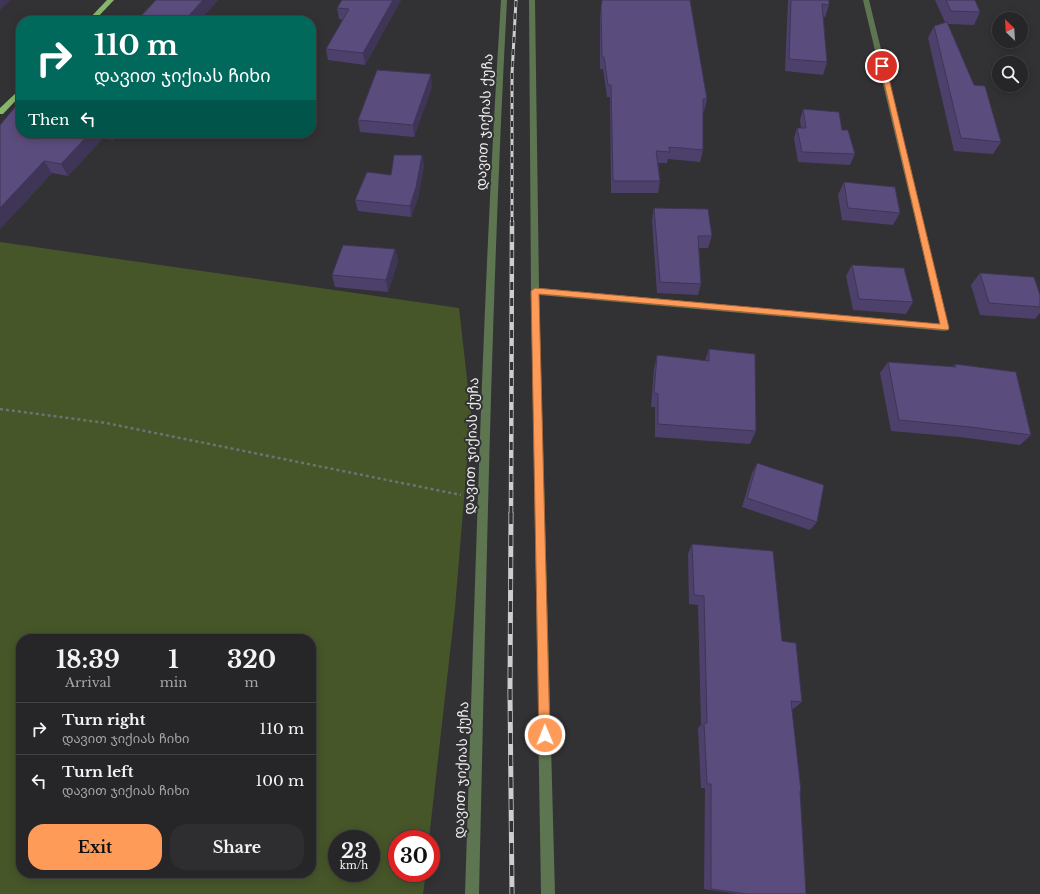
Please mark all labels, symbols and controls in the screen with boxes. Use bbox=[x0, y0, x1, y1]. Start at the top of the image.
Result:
north arrow bbox=[992, 12, 1028, 48]
map controls bbox=[992, 12, 1028, 92]
text: 110 m bbox=[94, 28, 178, 63]
icon: right bbox=[28, 32, 80, 84]
pin bbox=[865, 49, 899, 83]
street label: დავით ჯიქიას ქუჩა bbox=[471, 53, 497, 191]
icon: arrive bbox=[871, 55, 893, 77]
button: search bbox=[992, 56, 1028, 92]
text: დავით ჯიქიას ჩიხი bbox=[94, 65, 271, 87]
icon: left bbox=[77, 108, 99, 130]
text: Then bbox=[28, 110, 69, 129]
street label: დავით ჯიქიას ქუჩა bbox=[460, 377, 482, 515]
text: 18:39 bbox=[56, 645, 120, 674]
text: 1 bbox=[168, 645, 179, 674]
text: 320 bbox=[227, 645, 276, 674]
text: Arrival bbox=[65, 674, 111, 691]
text: min bbox=[160, 674, 187, 691]
text: m bbox=[245, 674, 259, 691]
street label: დავით ჯიქიას ქუჩა bbox=[450, 701, 472, 839]
text: Turn right bbox=[62, 710, 145, 729]
position arrow bbox=[524, 714, 566, 756]
icon: right bbox=[28, 718, 50, 740]
text: 110 m bbox=[260, 719, 304, 738]
text: დავით ჯიქიას ჩიხი bbox=[62, 730, 189, 747]
text: Turn left bbox=[62, 762, 133, 781]
icon: left bbox=[28, 770, 50, 792]
text: 100 m bbox=[255, 771, 304, 790]
text: დავით ჯიქიას ჩიხი bbox=[62, 782, 189, 799]
button: Exit bbox=[28, 824, 162, 870]
button: Share bbox=[170, 824, 304, 870]
speed limit sign: 30 bbox=[388, 830, 440, 882]
text: 23 bbox=[341, 839, 367, 863]
text: km/h bbox=[340, 859, 368, 872]

